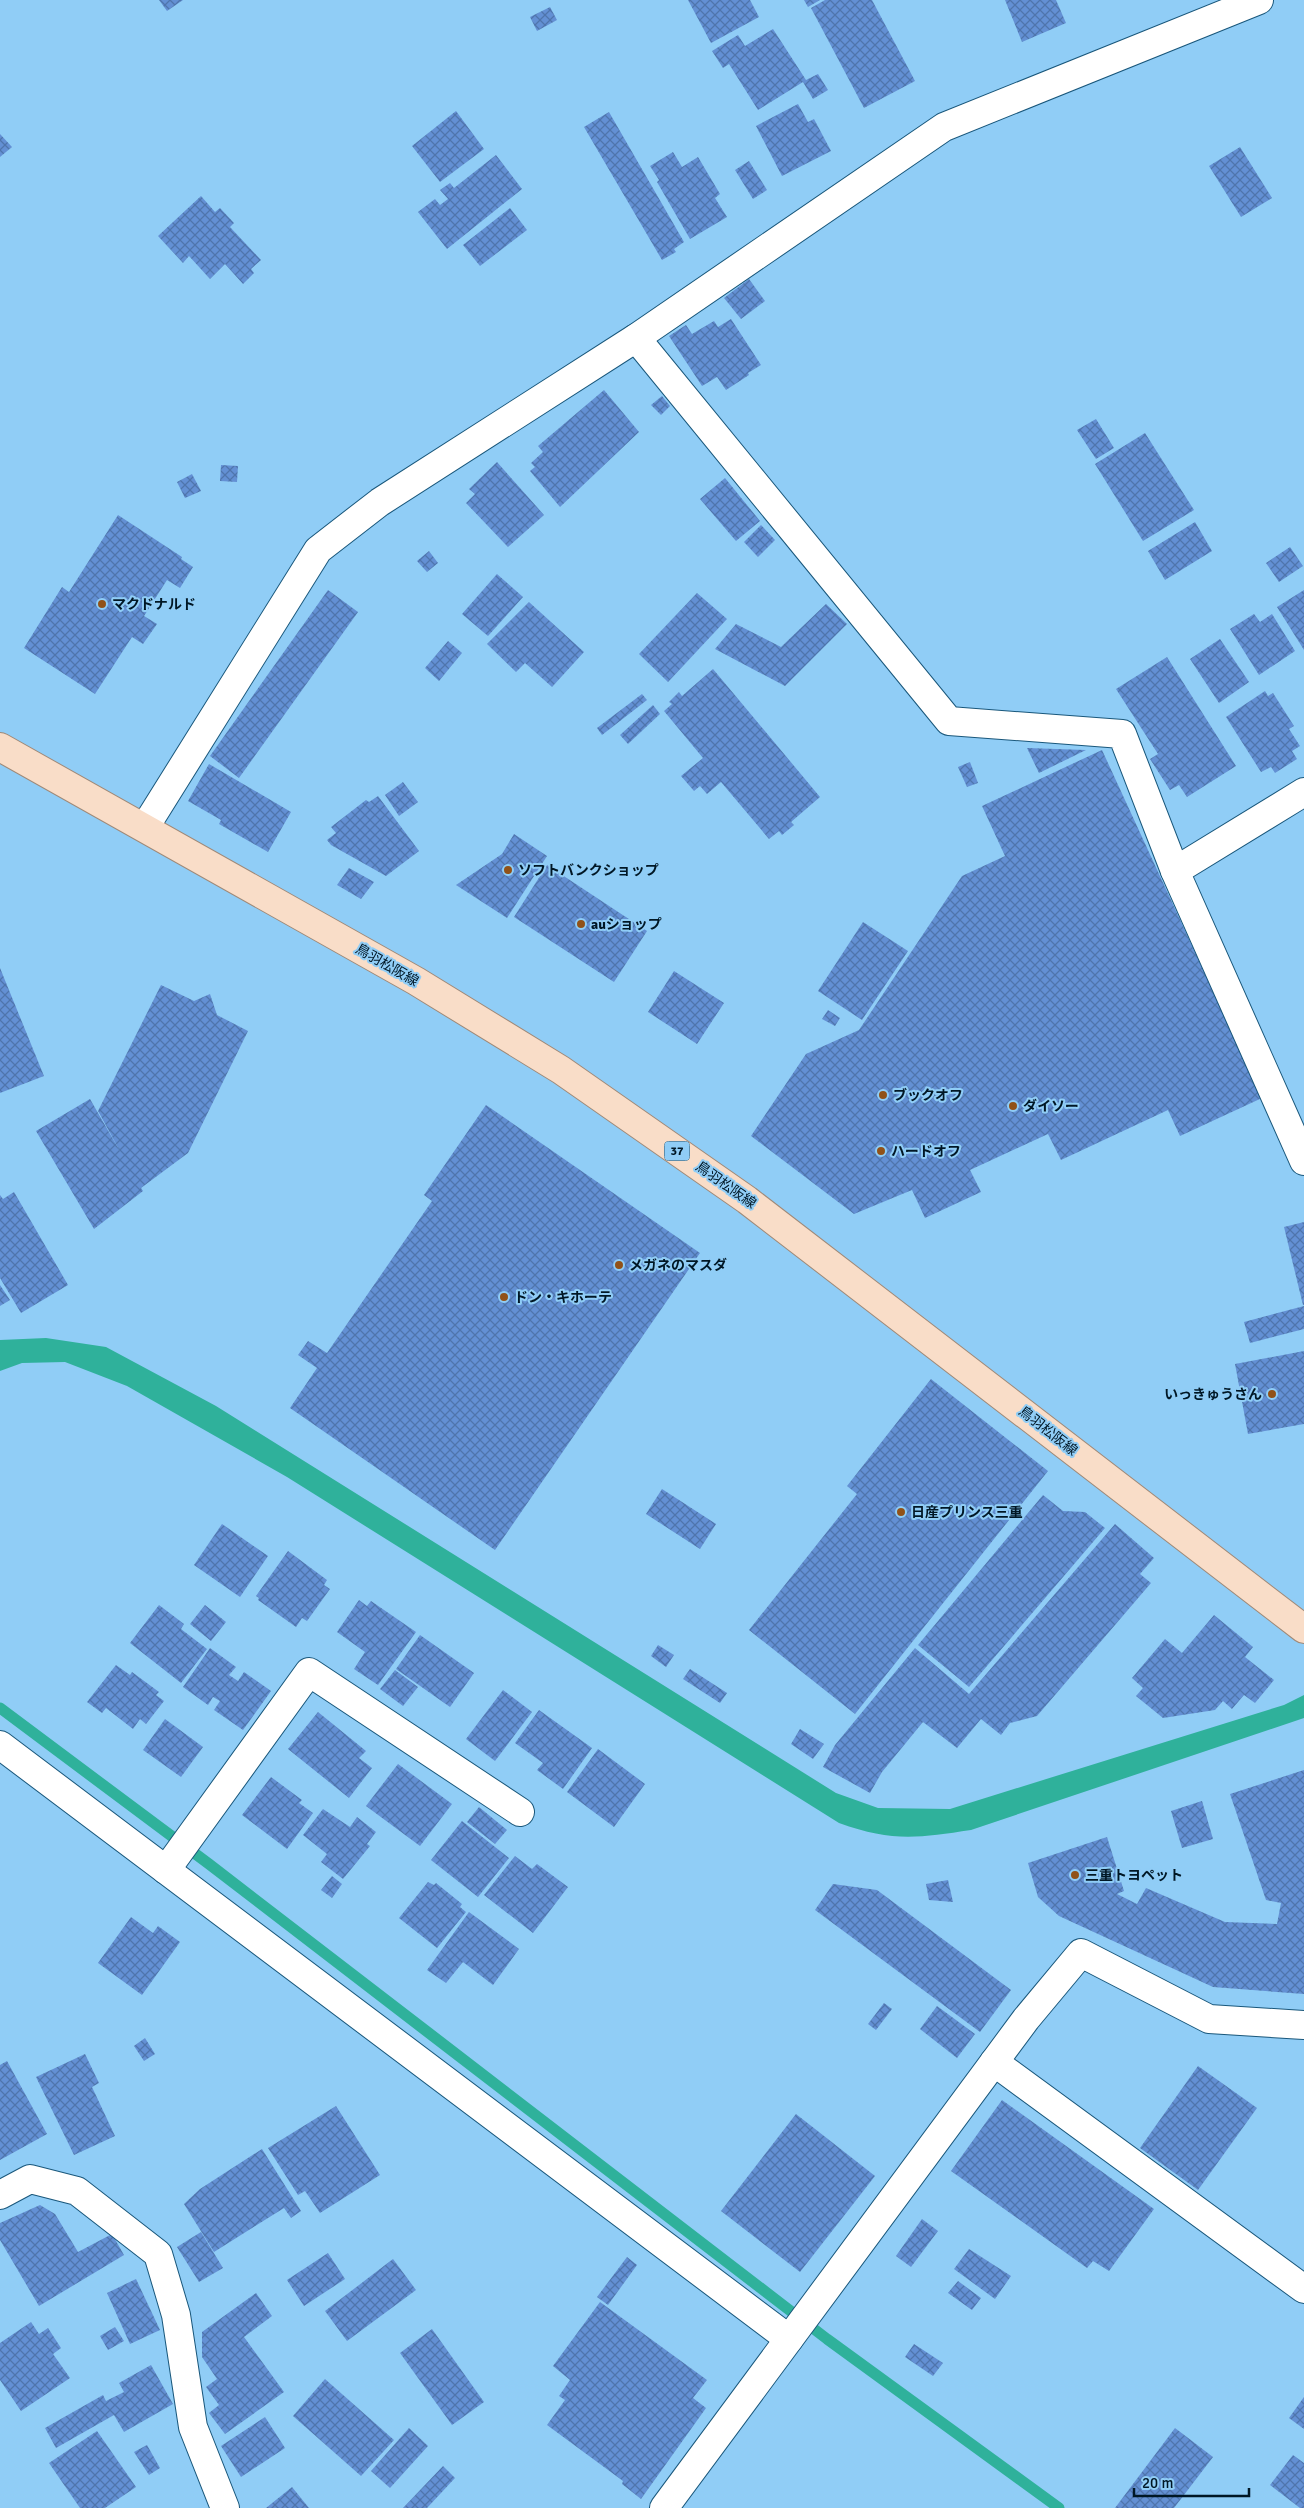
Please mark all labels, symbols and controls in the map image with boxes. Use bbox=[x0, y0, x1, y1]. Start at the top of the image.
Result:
place label: マクドナルド bbox=[112, 596, 196, 613]
marker: マクドナルド bbox=[96, 598, 108, 610]
place label: ソフトバンクショップ bbox=[518, 862, 659, 879]
marker: ソフトバンクショップ bbox=[502, 864, 514, 876]
place label: auショップ bbox=[591, 916, 662, 933]
marker: auショップ bbox=[575, 918, 587, 930]
street label: 鳥羽松阪線 bbox=[352, 940, 422, 990]
place label: ブックオフ bbox=[893, 1087, 963, 1104]
marker: ブックオフ bbox=[877, 1089, 889, 1101]
place label: ダイソー bbox=[1023, 1098, 1079, 1115]
marker: ダイソー bbox=[1007, 1100, 1019, 1112]
road number: 37 bbox=[664, 1142, 690, 1160]
place label: ハードオフ bbox=[891, 1143, 961, 1160]
marker: ハードオフ bbox=[875, 1145, 887, 1157]
street label: 鳥羽松阪線 bbox=[692, 1158, 760, 1212]
place label: メガネのマスダ bbox=[629, 1257, 727, 1274]
marker: メガネのマスダ bbox=[613, 1259, 625, 1271]
place label: ドン・キホーテ bbox=[514, 1289, 612, 1306]
marker: ドン・キホーテ bbox=[498, 1291, 510, 1303]
place label: いっきゅうさん bbox=[1164, 1386, 1262, 1403]
marker: いっきゅうさん bbox=[1266, 1388, 1278, 1400]
street label: 鳥羽松阪線 bbox=[1015, 1403, 1081, 1459]
place label: 日産プリンス三重 bbox=[911, 1504, 1023, 1521]
marker: 日産プリンス三重 bbox=[895, 1506, 907, 1518]
place label: 三重トヨペット bbox=[1085, 1867, 1183, 1884]
marker: 三重トヨペット bbox=[1069, 1869, 1081, 1881]
scale bar bbox=[1134, 2466, 1249, 2498]
text: 20 m bbox=[1142, 2474, 1173, 2492]

